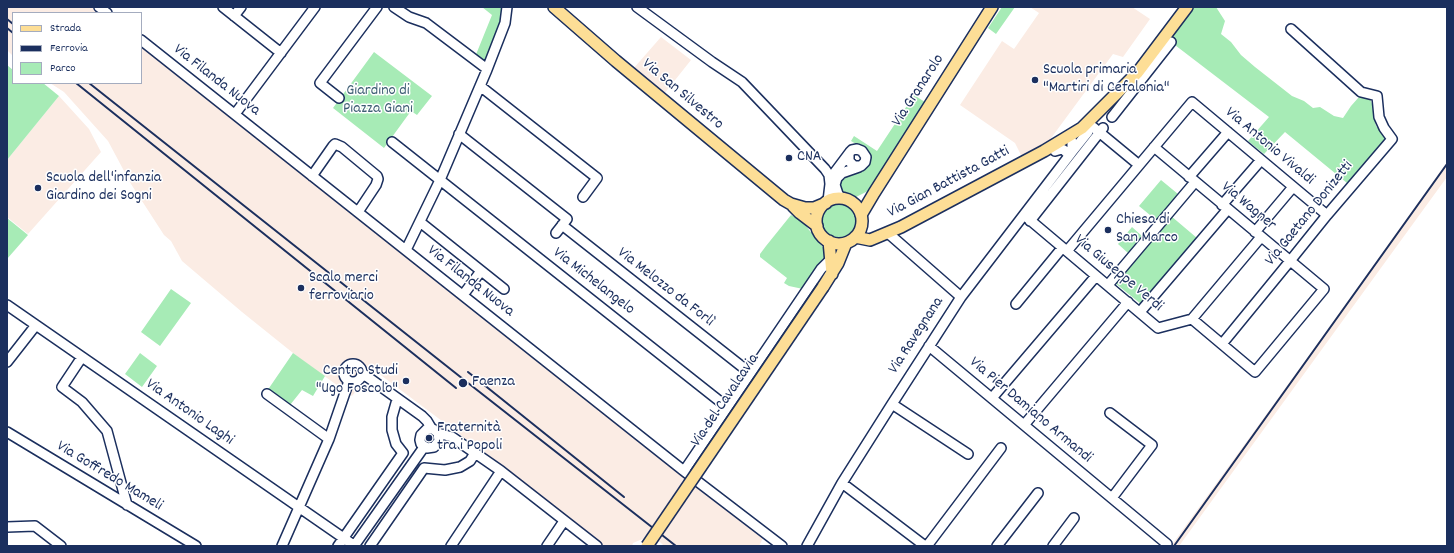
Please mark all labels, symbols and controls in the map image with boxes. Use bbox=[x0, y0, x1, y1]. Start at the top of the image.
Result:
legend bbox=[12, 12, 142, 84]
text: Strada bbox=[50, 20, 81, 37]
text: Ferrovia bbox=[50, 40, 88, 57]
street label: Via Filanda Nuova bbox=[169, 41, 263, 121]
street label: Via Granarolo bbox=[889, 51, 949, 131]
street label: Via San Silvestro bbox=[637, 55, 727, 135]
text: Parco bbox=[50, 60, 76, 77]
place label: Scuola primaria "Martiri di Cefalonia" bbox=[1043, 61, 1169, 99]
marker: Scuola primaria "Martiri di Cefalonia" bbox=[1030, 75, 1040, 85]
park label: Giardino di Piazza Giani bbox=[343, 82, 413, 120]
street label: Via Antonio Vivaldi bbox=[1220, 104, 1318, 190]
street label: Via Gian Battista Gatti bbox=[885, 143, 1013, 223]
place label: CNA bbox=[797, 148, 822, 168]
marker: CNA bbox=[784, 153, 794, 163]
street label: Via Gaetano Donizetti bbox=[1262, 158, 1358, 270]
place label: Scuola dell'infanzia Giardino dei Sogni bbox=[46, 169, 161, 207]
street label: Via Wagner bbox=[1217, 178, 1279, 236]
marker: Scuola dell'infanzia Giardino dei Sogni bbox=[33, 183, 43, 193]
place label: Chiesa di San Marco bbox=[1116, 211, 1178, 249]
marker: Chiesa di San Marco bbox=[1103, 225, 1113, 235]
street label: Via Giuseppe Verdi bbox=[1070, 231, 1166, 317]
street label: Via Filanda Nuova bbox=[423, 242, 517, 322]
street label: Via Michelangelo bbox=[548, 244, 638, 320]
street label: Via Melozzo da Forlì bbox=[613, 244, 717, 332]
place label: Scalo merci ferroviario bbox=[309, 269, 378, 307]
marker: Scalo merci ferroviario bbox=[296, 283, 306, 293]
street label: Via Ravegnana bbox=[885, 294, 949, 378]
street label: Via del Cavalcavia bbox=[688, 351, 764, 451]
street label: Via Pier Damiano Armandi bbox=[964, 354, 1096, 468]
place label: Centro Studi "Ugo Foscolo" bbox=[316, 362, 398, 400]
place label: Faenza bbox=[472, 373, 515, 393]
street label: Via Antonio Laghi bbox=[141, 375, 237, 451]
marker: Centro Studi "Ugo Foscolo" bbox=[401, 376, 411, 386]
marker: Faenza bbox=[457, 377, 469, 389]
place label: Fraternità tra i Popoli bbox=[437, 419, 502, 457]
marker: Fraternità tra i Popoli bbox=[424, 433, 434, 443]
street label: Via Goffredo Mameli bbox=[52, 438, 166, 516]

